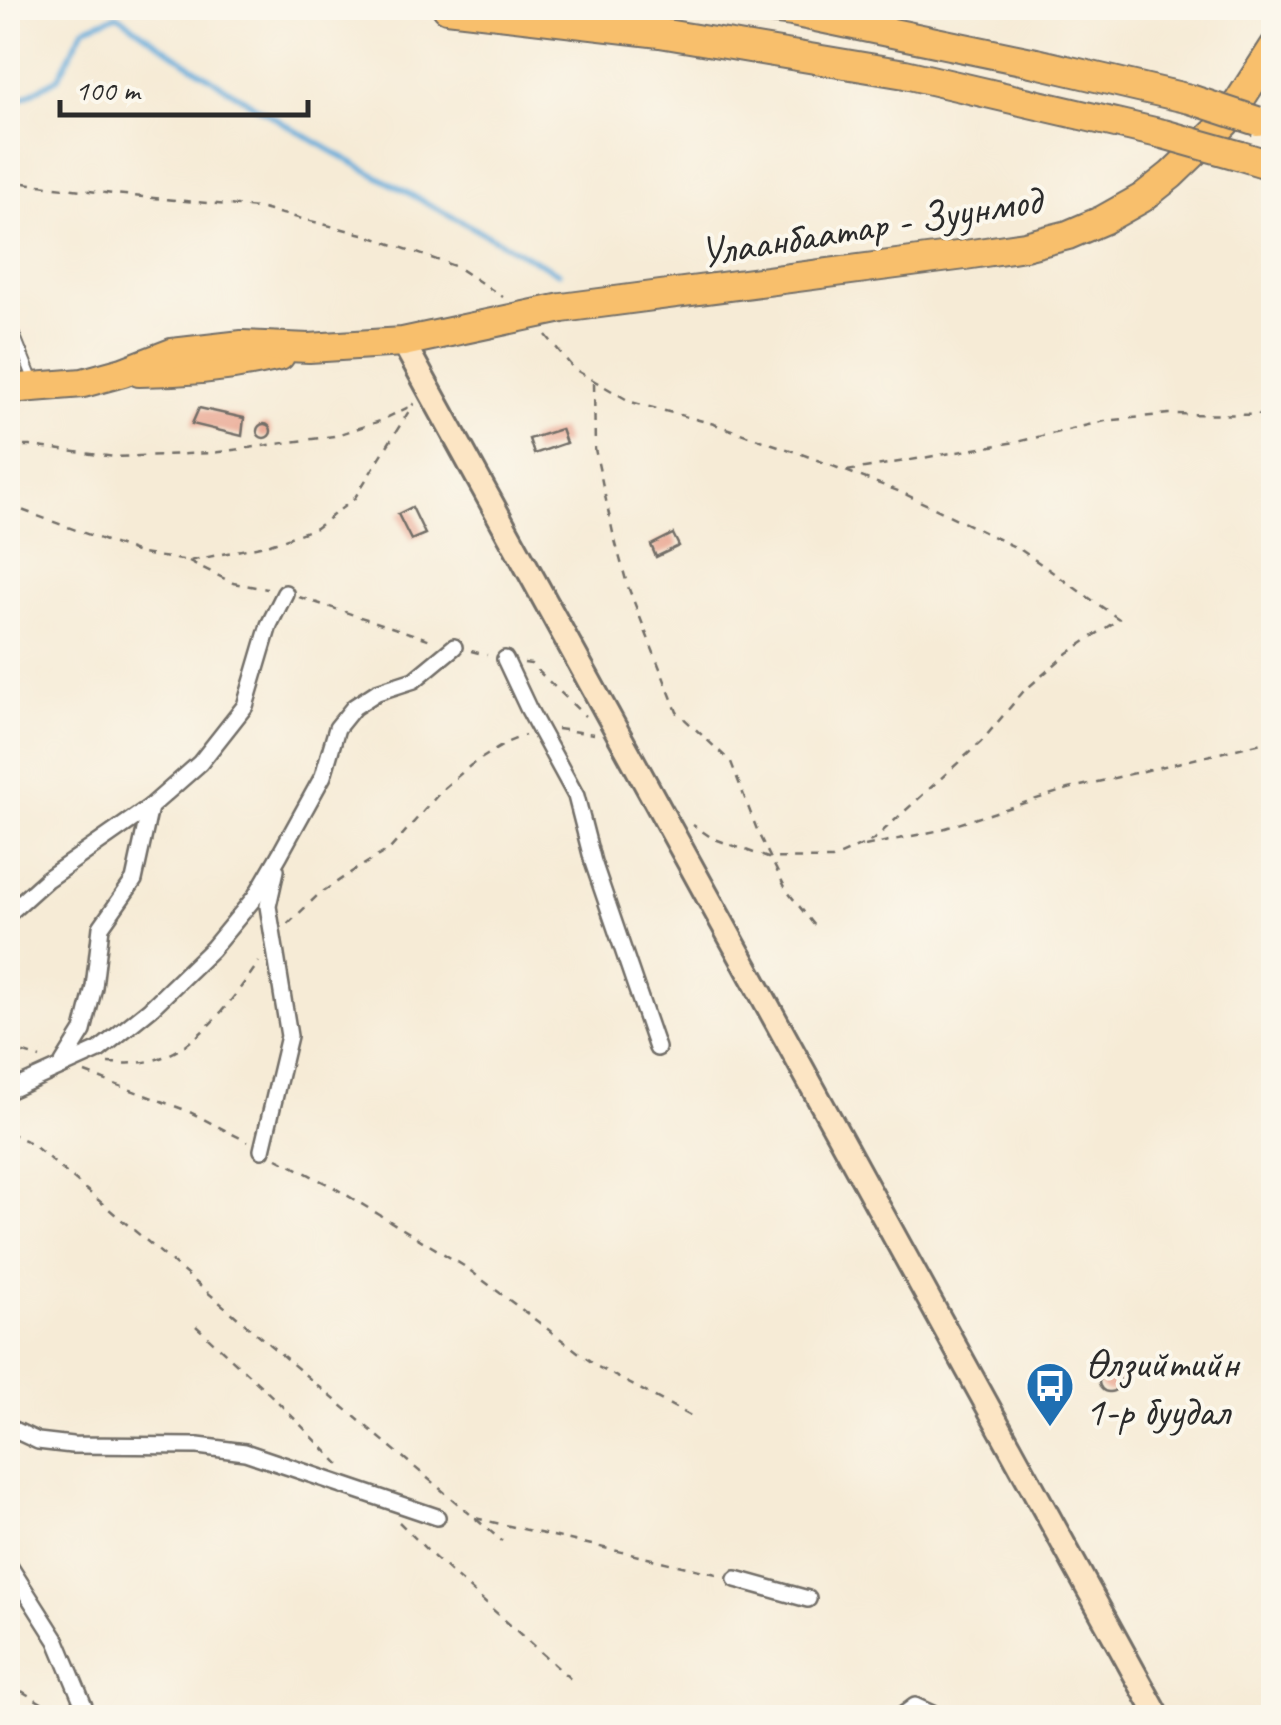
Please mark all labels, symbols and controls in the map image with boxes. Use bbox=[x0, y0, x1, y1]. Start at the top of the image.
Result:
scale bar bbox=[60, 55, 308, 117]
text: 100 m bbox=[75, 71, 142, 109]
street label: Улаанбаатар - Зуунмод bbox=[696, 173, 1049, 280]
place label: Өлзийтийн 1-р буудал bbox=[1085, 1337, 1241, 1438]
bus stop icon: Өлзийтийн 1-р буудал bbox=[1024, 1360, 1076, 1428]

